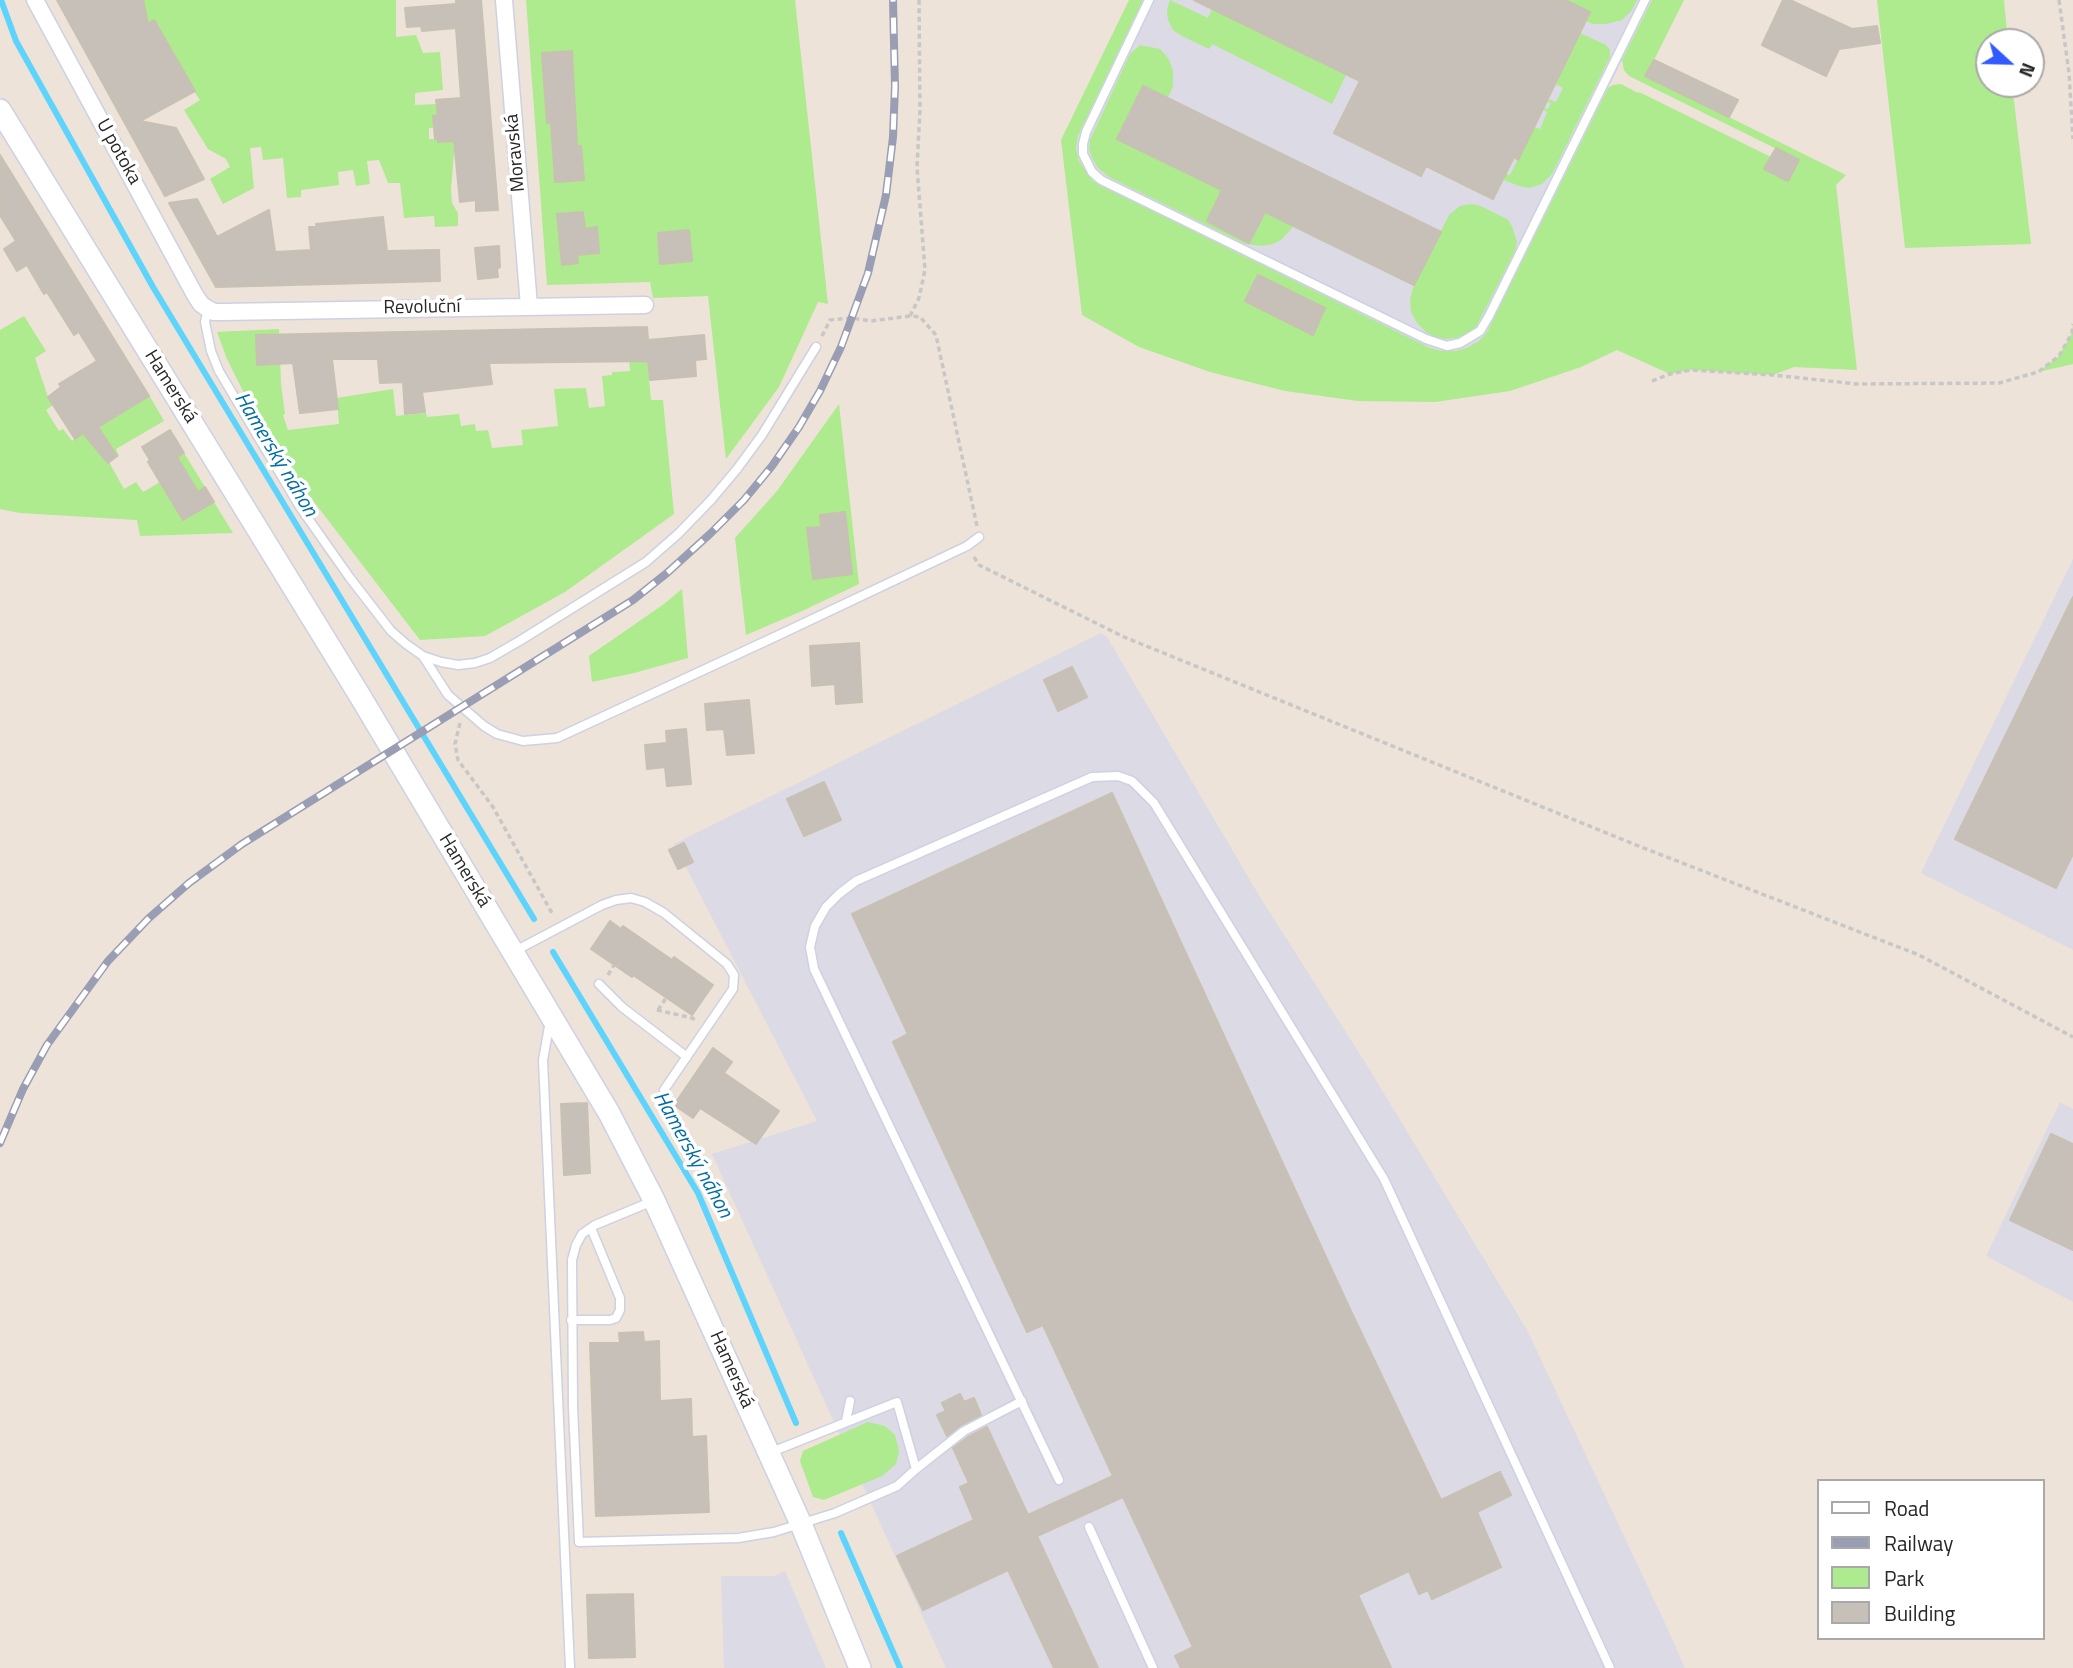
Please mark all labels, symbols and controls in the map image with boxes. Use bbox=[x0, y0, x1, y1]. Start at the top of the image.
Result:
north arrow bbox=[1975, 28, 2045, 98]
text: N bbox=[2012, 59, 2044, 82]
street label: Moravská bbox=[501, 113, 531, 193]
street label: U potoka bbox=[91, 115, 145, 189]
street label: Revoluční bbox=[383, 296, 461, 320]
street label: Hamerská bbox=[139, 346, 201, 428]
water label: Hamerský náhon bbox=[228, 388, 322, 522]
street label: Hamerská bbox=[433, 830, 495, 912]
water label: Hamerský náhon bbox=[647, 1087, 737, 1223]
street label: Hamerská bbox=[704, 1328, 758, 1412]
legend bbox=[1818, 1479, 2045, 1640]
text: Road bbox=[1884, 1492, 1929, 1524]
text: Railway bbox=[1884, 1527, 1953, 1559]
text: Park bbox=[1884, 1562, 1924, 1594]
text: Building bbox=[1884, 1597, 1955, 1629]

